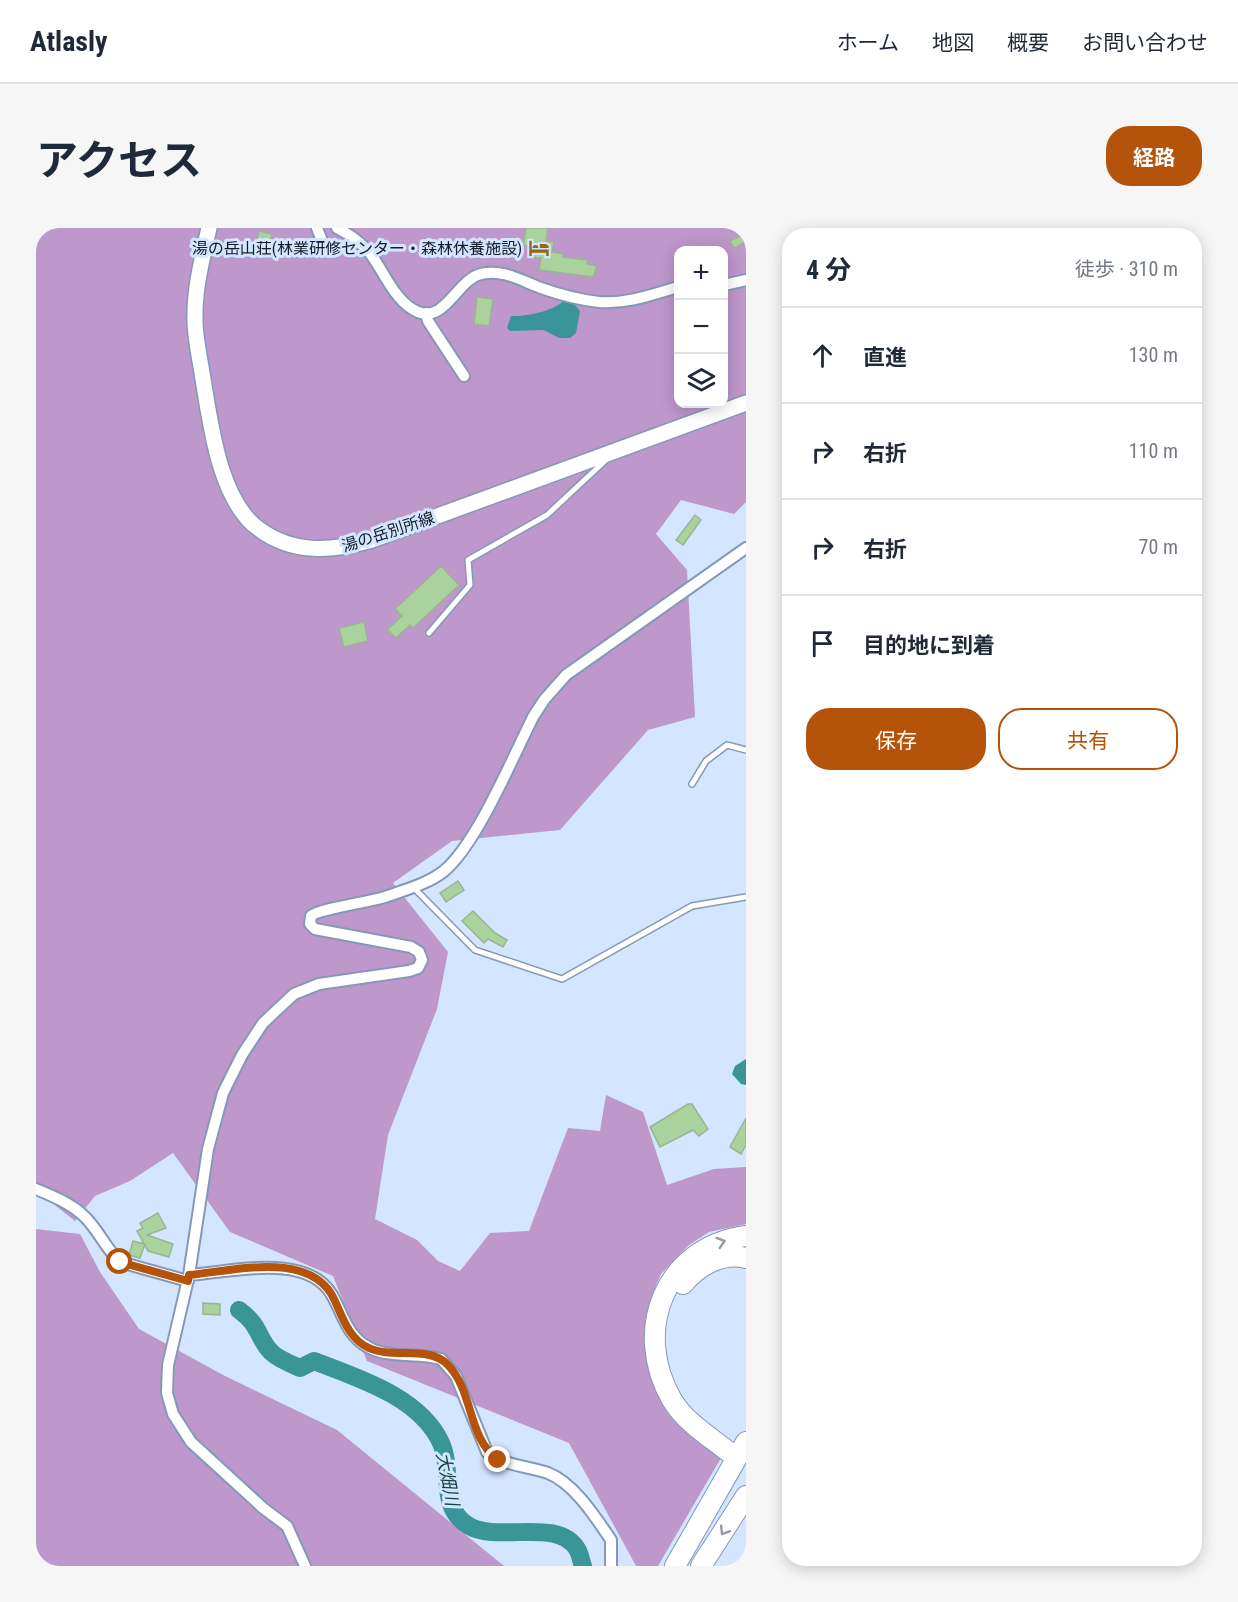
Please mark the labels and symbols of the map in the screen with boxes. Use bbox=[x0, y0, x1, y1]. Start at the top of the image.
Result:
hotel icon: 湯の岳山荘(林業研修センター・森林休養施設) bbox=[527, 236, 551, 260]
place label: 湯の岳山荘(林業研修センター・森林休養施設) bbox=[192, 239, 522, 258]
street label: 湯の岳別所線 bbox=[339, 508, 437, 556]
one-way arrow bbox=[715, 1236, 726, 1249]
route start bbox=[106, 1248, 132, 1274]
route end bbox=[484, 1446, 510, 1472]
water label: 大畑川 bbox=[433, 1450, 464, 1509]
one-way arrow bbox=[719, 1525, 731, 1535]

